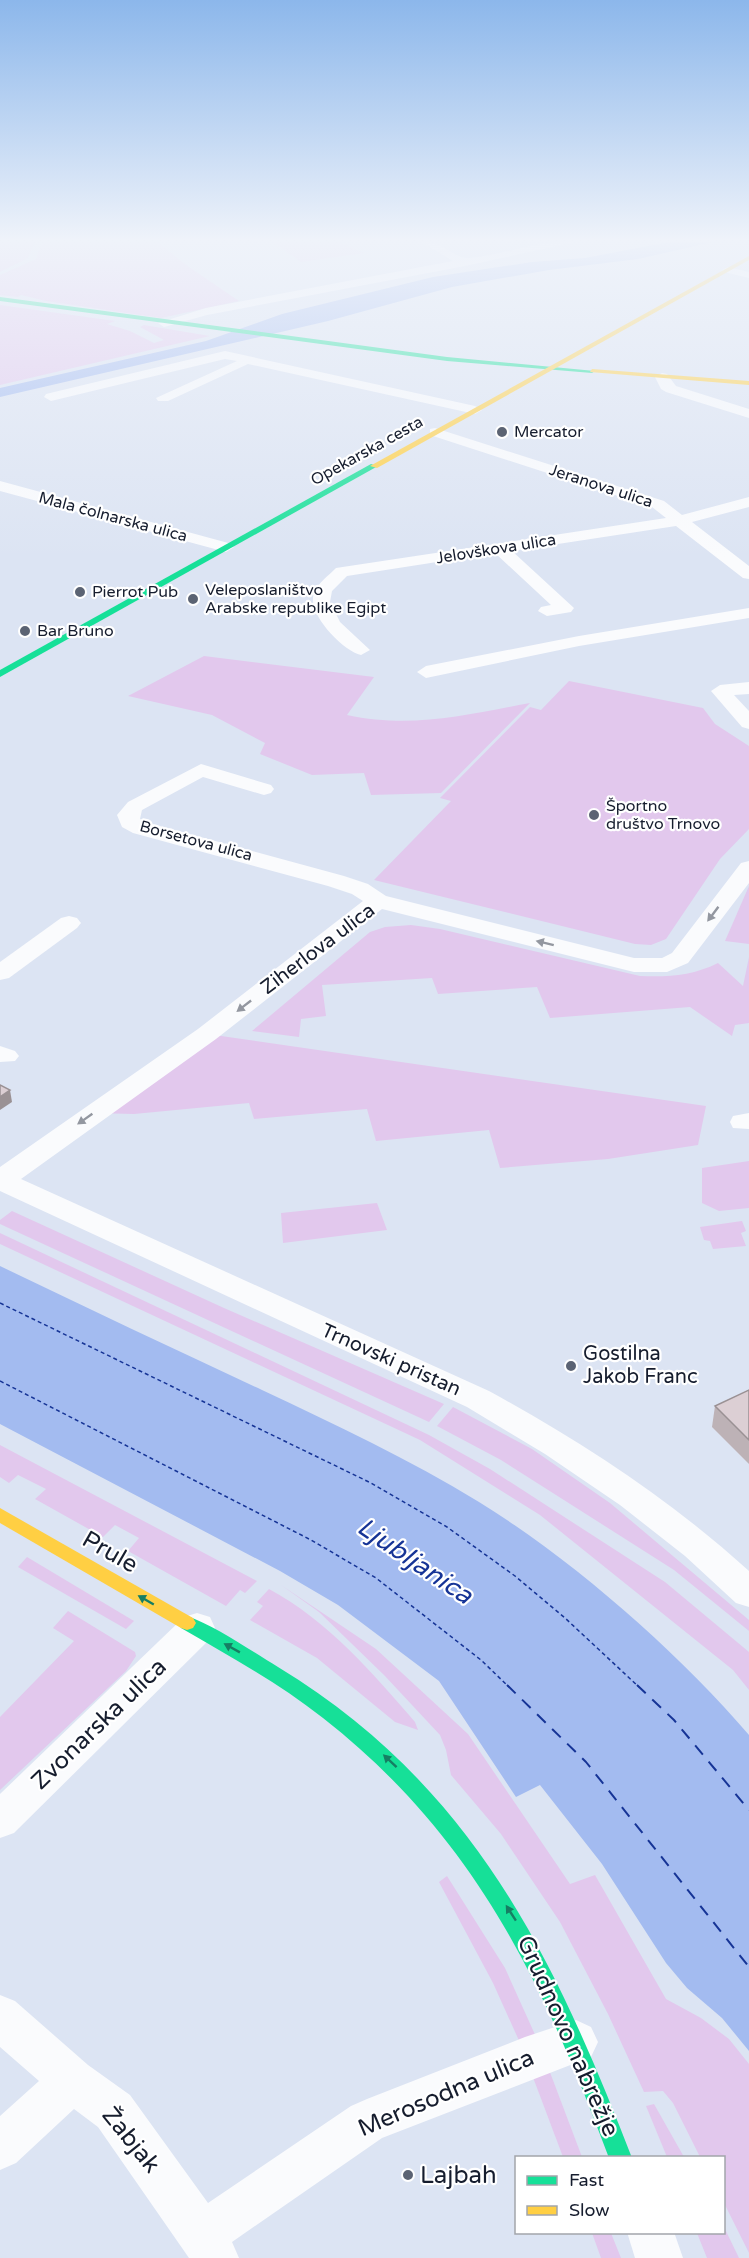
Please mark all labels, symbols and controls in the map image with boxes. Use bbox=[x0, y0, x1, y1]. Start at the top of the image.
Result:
street label: Opekarska cesta bbox=[307, 412, 427, 490]
place label: Mercator bbox=[514, 422, 584, 442]
marker: Mercator bbox=[495, 425, 509, 439]
street label: Jeranova ulica bbox=[547, 460, 655, 512]
street label: Mala čolnarska ulica bbox=[36, 488, 190, 546]
street label: Jelovškova ulica bbox=[435, 530, 557, 568]
place label: Veleposlaništvo Arabske republike Egipt bbox=[205, 580, 386, 618]
place label: Pierrot Pub bbox=[92, 582, 178, 602]
marker: Pierrot Pub bbox=[73, 585, 87, 599]
marker: Veleposlaništvo Arabske republike Egipt bbox=[186, 592, 200, 606]
place label: Bar Bruno bbox=[37, 621, 114, 641]
marker: Bar Bruno bbox=[18, 624, 32, 638]
place label: Športno društvo Trnovo bbox=[606, 796, 720, 834]
marker: Športno društvo Trnovo bbox=[587, 808, 601, 822]
street label: Borsetova ulica bbox=[137, 816, 255, 866]
street label: Ziherlova ulica bbox=[256, 898, 380, 1000]
one-way arrow bbox=[708, 907, 720, 922]
one-way arrow bbox=[535, 937, 554, 947]
one-way arrow bbox=[236, 1000, 252, 1012]
one-way arrow bbox=[77, 1113, 93, 1124]
street label: Trnovski pristan bbox=[318, 1319, 464, 1401]
place label: Gostilna Jakob Franc bbox=[583, 1342, 698, 1389]
marker: Gostilna Jakob Franc bbox=[564, 1359, 578, 1373]
water label: Ljubljanica bbox=[351, 1511, 480, 1612]
street label: Prule bbox=[77, 1525, 143, 1579]
one-way arrow bbox=[138, 1594, 154, 1605]
one-way arrow bbox=[223, 1643, 240, 1653]
street label: Zvonarska ulica bbox=[25, 1652, 173, 1796]
one-way arrow bbox=[382, 1754, 397, 1768]
one-way arrow bbox=[506, 1905, 517, 1921]
street label: Grudnovo nabrežje bbox=[511, 1931, 625, 2141]
street label: Merosodna ulica bbox=[354, 2043, 538, 2143]
street label: Žabjak bbox=[96, 2101, 166, 2179]
legend bbox=[515, 2156, 725, 2234]
place label: Lajbah bbox=[420, 2161, 497, 2190]
marker: Lajbah bbox=[401, 2168, 415, 2182]
text: Fast bbox=[569, 2169, 604, 2191]
text: Slow bbox=[569, 2199, 610, 2221]

